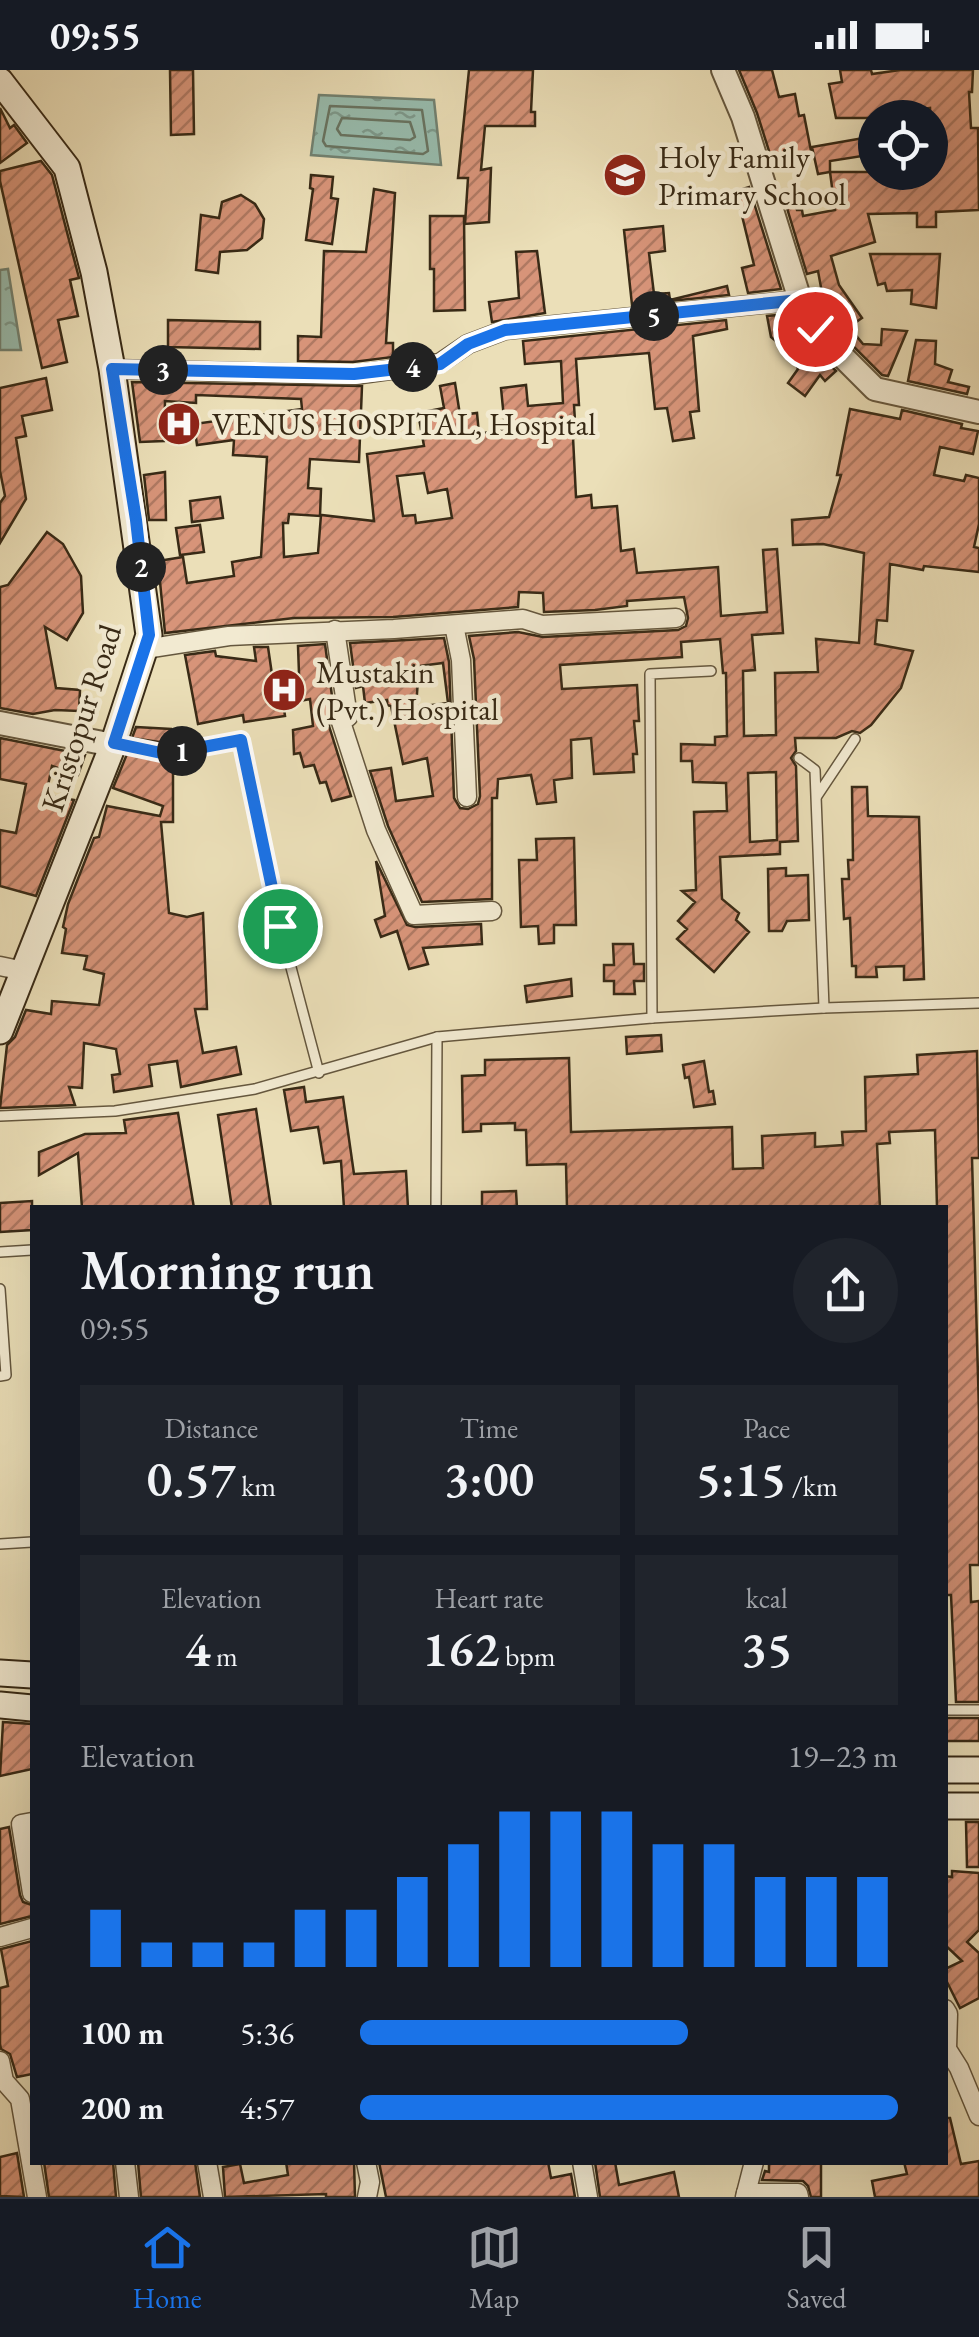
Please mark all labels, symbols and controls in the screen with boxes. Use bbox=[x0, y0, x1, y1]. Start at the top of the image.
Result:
text: 09:55 bbox=[50, 11, 141, 60]
map controls bbox=[858, 100, 948, 190]
button: locate bbox=[858, 100, 948, 190]
place label: Holy Family Primary School bbox=[658, 136, 847, 215]
school or university icon: Holy Family Primary School bbox=[602, 152, 648, 198]
pin bbox=[773, 287, 858, 372]
pin: 5 bbox=[629, 291, 679, 341]
text: 5 bbox=[647, 298, 661, 334]
icon: check bbox=[788, 302, 843, 357]
pin: 4 bbox=[388, 342, 438, 392]
pin: 3 bbox=[138, 345, 188, 395]
text: 4 bbox=[406, 349, 420, 385]
text: 3 bbox=[156, 352, 170, 388]
hospital icon: VENUS HOSPITAL, Hospital bbox=[156, 401, 202, 447]
place label: VENUS HOSPITAL, Hospital bbox=[212, 403, 596, 445]
pin: 2 bbox=[116, 542, 166, 592]
text: 2 bbox=[134, 549, 148, 585]
street label: Kristopur Road bbox=[31, 618, 131, 817]
place label: Mustakin (Pvt.) Hospital bbox=[316, 651, 499, 730]
hospital icon: Mustakin (Pvt.) Hospital bbox=[261, 667, 307, 713]
pin: 1 bbox=[157, 726, 207, 776]
text: 1 bbox=[175, 733, 189, 769]
pin bbox=[238, 884, 323, 969]
icon: arrive bbox=[253, 899, 308, 954]
text: Morning run bbox=[80, 1234, 374, 1305]
button: share bbox=[793, 1238, 898, 1343]
text: 09:55 bbox=[80, 1307, 149, 1349]
text: Distance bbox=[165, 1410, 258, 1446]
text: Time bbox=[460, 1410, 518, 1446]
text: Pace bbox=[743, 1410, 790, 1446]
text: 0.57 bbox=[147, 1446, 236, 1511]
text: 3:00 bbox=[444, 1446, 534, 1511]
text: 5:15 bbox=[696, 1446, 786, 1511]
text: km bbox=[236, 1468, 276, 1504]
text: /km bbox=[786, 1468, 838, 1504]
text: Elevation bbox=[161, 1580, 262, 1616]
text: Heart rate bbox=[435, 1580, 543, 1616]
text: kcal bbox=[746, 1580, 788, 1616]
text: 4 bbox=[185, 1616, 210, 1681]
text: 162 bbox=[422, 1616, 499, 1681]
text: 35 bbox=[741, 1616, 792, 1681]
text: m bbox=[210, 1638, 238, 1674]
text: bpm bbox=[499, 1638, 556, 1674]
text: Elevation bbox=[80, 1735, 195, 1777]
text: 19–23 m bbox=[788, 1735, 898, 1777]
text: 100 m bbox=[80, 2012, 164, 2054]
text: 5:36 bbox=[240, 2012, 294, 2054]
text: 200 m bbox=[80, 2087, 164, 2129]
text: 4:57 bbox=[240, 2087, 294, 2129]
tab: Home bbox=[132, 2220, 202, 2316]
tab: Map bbox=[467, 2220, 522, 2316]
tab: Saved bbox=[787, 2220, 847, 2316]

